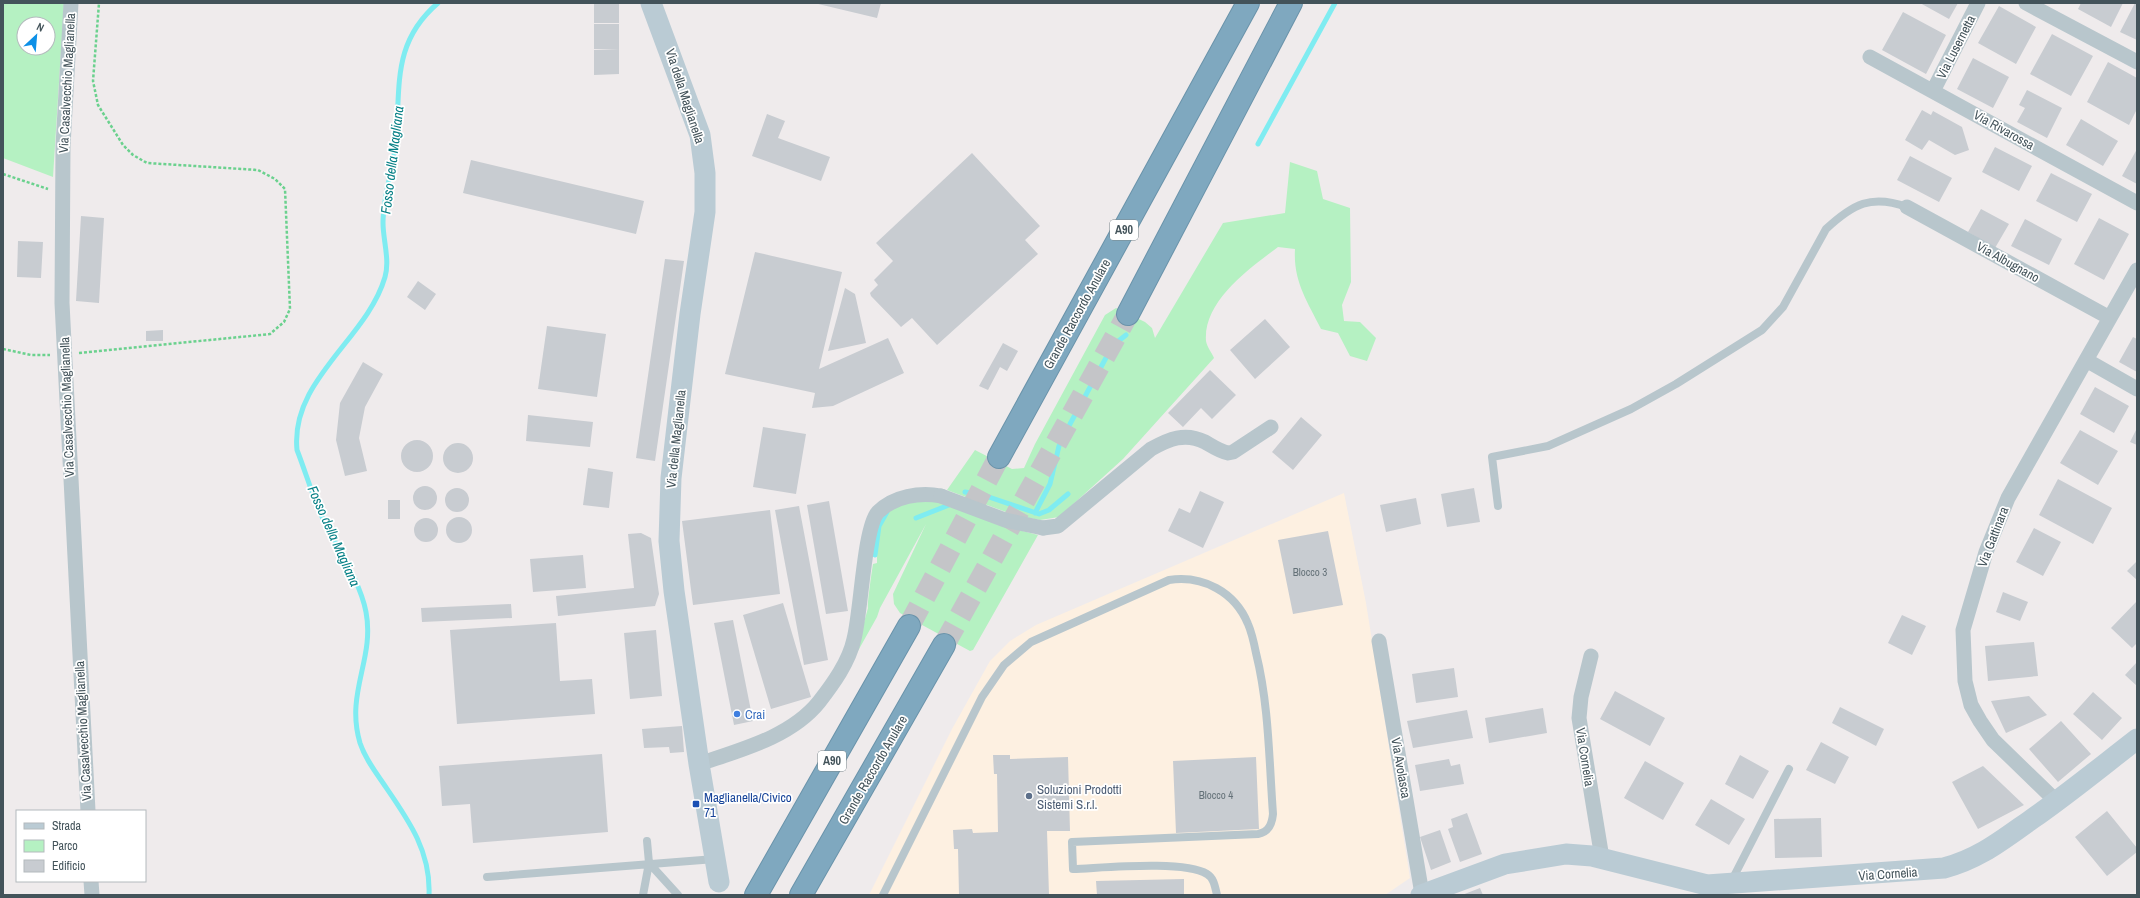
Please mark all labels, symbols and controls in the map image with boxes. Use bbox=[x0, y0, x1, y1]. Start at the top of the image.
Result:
street label: Via Casalvecchio Maglianella bbox=[55, 12, 79, 153]
street label: Via Lusernetta bbox=[1933, 12, 1979, 82]
north arrow bbox=[16, 16, 56, 56]
text: N bbox=[34, 19, 46, 35]
street label: Via della Maglianella bbox=[662, 46, 708, 146]
water label: Fosso della Magliana bbox=[376, 105, 408, 215]
street label: Via Rivarossa bbox=[1971, 106, 2037, 154]
road number: A90 bbox=[1110, 220, 1138, 240]
street label: Via Albugnano bbox=[1974, 238, 2042, 286]
street label: Grande Raccordo Anulare bbox=[1040, 256, 1114, 372]
street label: Via Casalvecchio Maglianella bbox=[56, 337, 78, 477]
street label: Via della Maglianella bbox=[662, 389, 690, 489]
water label: Fosso della Magliana bbox=[304, 483, 364, 589]
street label: Via Gattinara bbox=[1974, 504, 2012, 570]
house number: Blocco 3 bbox=[1293, 565, 1327, 579]
street label: Via Casalvecchio Maglianella bbox=[71, 660, 95, 801]
place label: Crai bbox=[745, 706, 765, 723]
marker: Crai bbox=[732, 709, 742, 719]
street label: Grande Raccordo Anulare bbox=[835, 712, 911, 828]
street label: Via Cornelia bbox=[1572, 726, 1598, 788]
street label: Via Avolasca bbox=[1387, 736, 1415, 800]
road number: A90 bbox=[818, 751, 846, 771]
place label: Soluzioni Prodotti Sistemi S.r.l. bbox=[1037, 781, 1122, 813]
house number: Blocco 4 bbox=[1199, 788, 1233, 802]
place label: Maglianella/Civico 71 bbox=[704, 789, 792, 821]
marker: Soluzioni Prodotti Sistemi S.r.l. bbox=[1024, 791, 1034, 801]
marker: Maglianella/Civico 71 bbox=[691, 799, 701, 809]
legend bbox=[16, 810, 146, 882]
text: Strada bbox=[52, 818, 82, 834]
text: Parco bbox=[52, 838, 78, 854]
text: Edificio bbox=[52, 858, 85, 874]
street label: Via Cornelia bbox=[1858, 863, 1918, 885]

